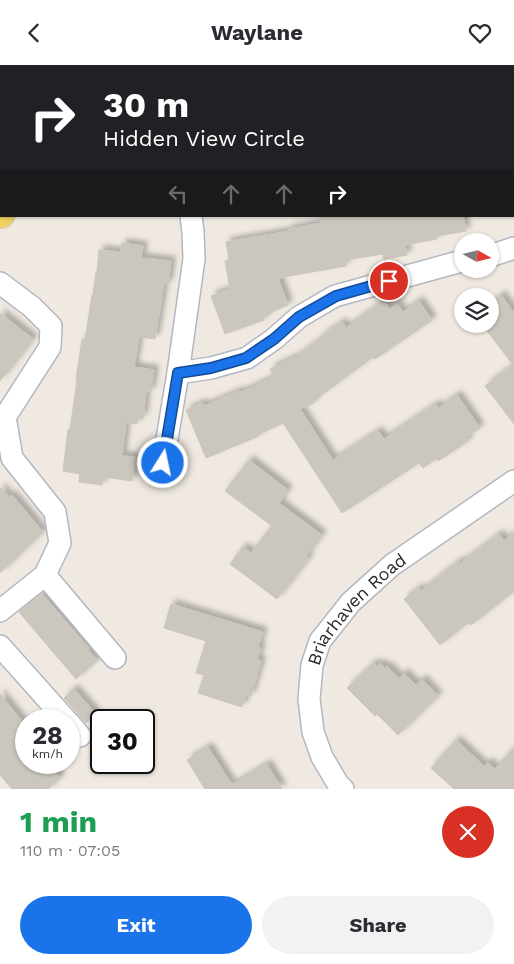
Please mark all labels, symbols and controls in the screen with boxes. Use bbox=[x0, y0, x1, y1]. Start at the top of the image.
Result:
icon: back bbox=[20, 19, 48, 47]
icon: heart bbox=[466, 19, 494, 47]
text: Waylane bbox=[211, 20, 303, 45]
text: 30 m bbox=[103, 84, 189, 126]
icon: right bbox=[20, 85, 85, 150]
text: Hidden View Circle bbox=[103, 126, 305, 151]
icon: left bbox=[164, 180, 192, 208]
icon: ahead bbox=[217, 180, 245, 208]
icon: ahead bbox=[270, 180, 298, 208]
icon: right bbox=[323, 180, 351, 208]
north arrow bbox=[454, 233, 499, 277]
map controls bbox=[454, 233, 499, 333]
pin bbox=[368, 260, 410, 302]
icon: arrive bbox=[375, 267, 403, 295]
button: layers bbox=[454, 288, 499, 333]
position arrow bbox=[136, 436, 188, 488]
street label: Briarhaven Road bbox=[302, 548, 410, 668]
speed limit sign: 30 bbox=[90, 709, 155, 774]
text: 28 bbox=[32, 721, 63, 750]
text: km/h bbox=[32, 747, 63, 761]
text: 1 min bbox=[20, 804, 97, 839]
button: close bbox=[442, 806, 494, 858]
text: 110 m · 07:05 bbox=[20, 841, 120, 860]
button: Exit bbox=[20, 896, 252, 954]
button: Share bbox=[262, 896, 494, 954]

